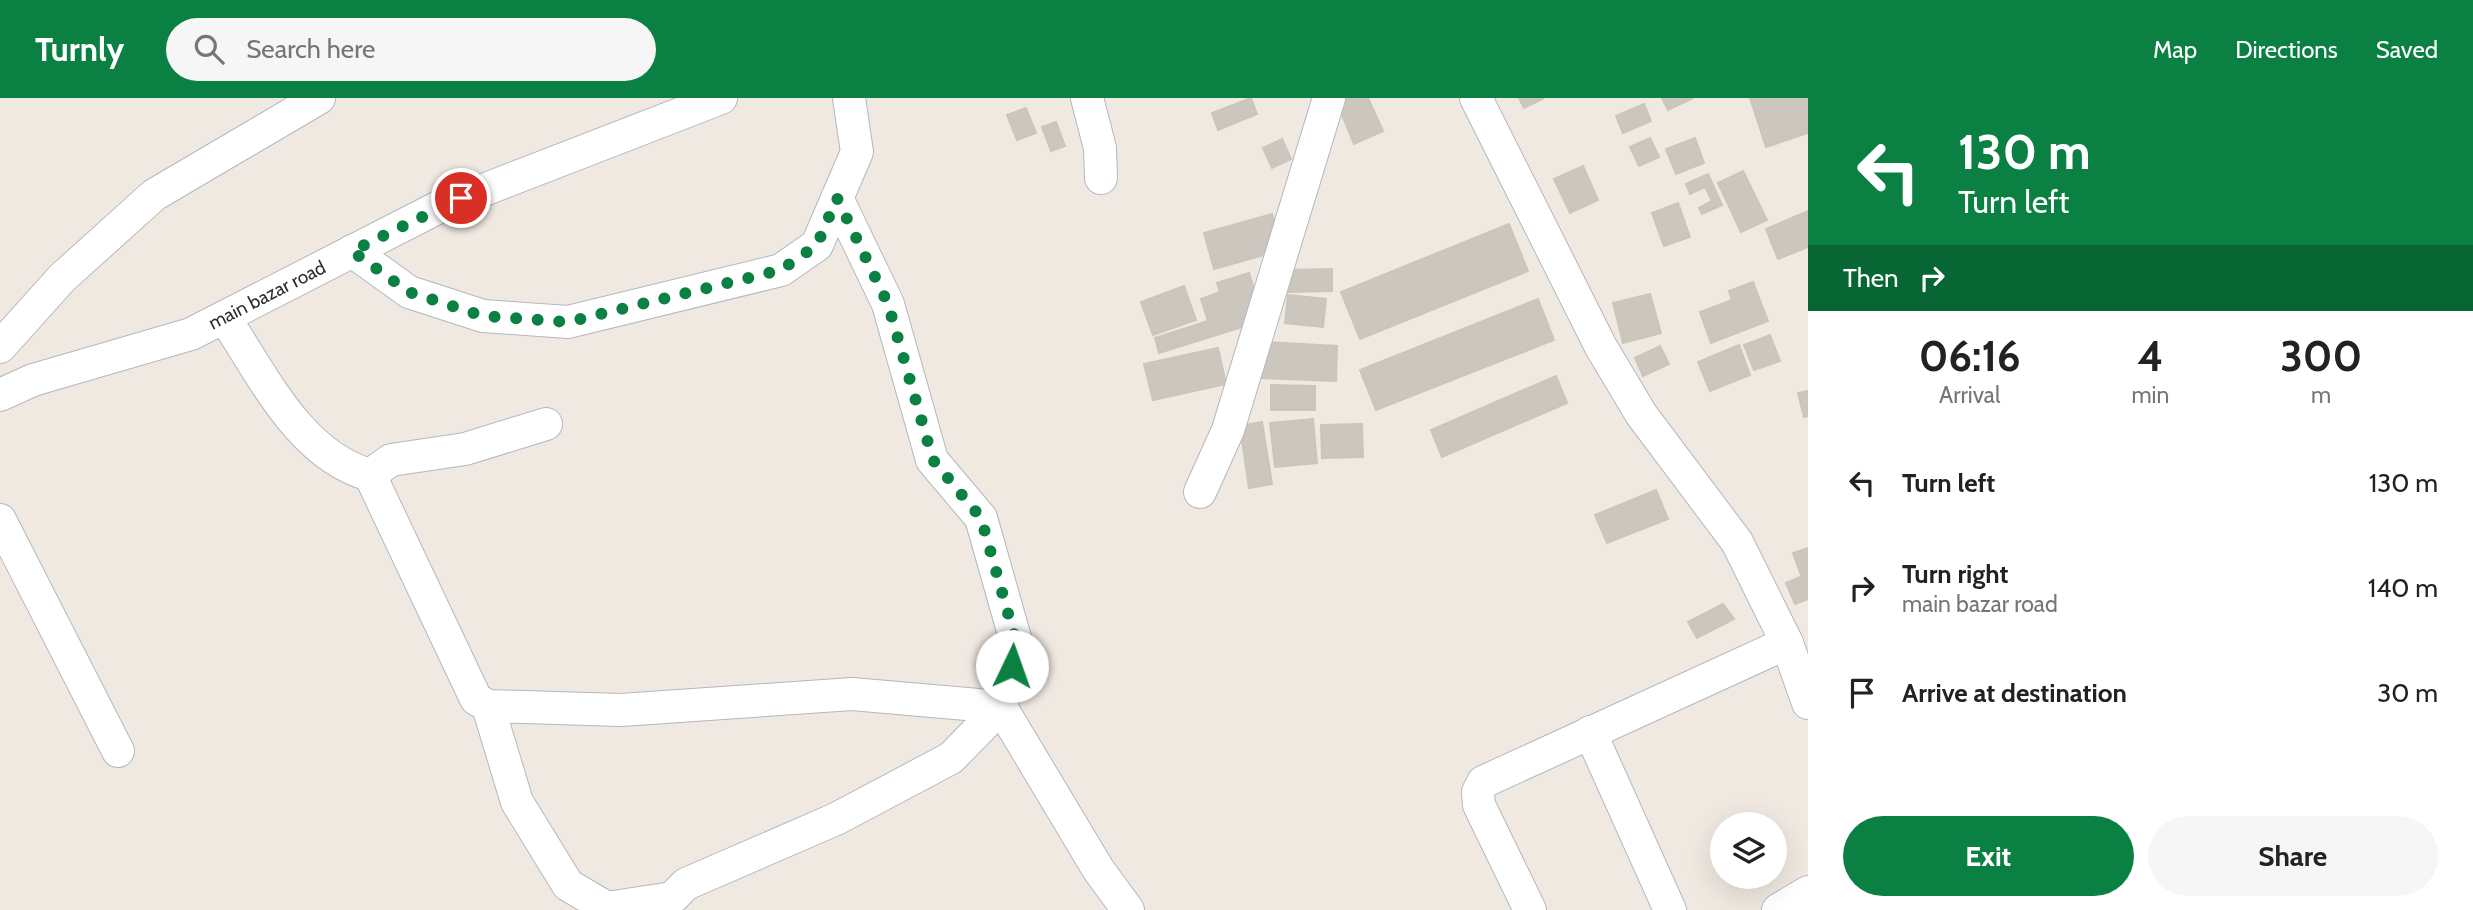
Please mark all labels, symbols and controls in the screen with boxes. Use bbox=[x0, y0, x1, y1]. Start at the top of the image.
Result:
search box bbox=[166, 18, 656, 81]
text: Turnly bbox=[35, 29, 124, 69]
icon: search bbox=[190, 30, 228, 68]
text: Search here bbox=[246, 33, 375, 65]
text: Map bbox=[2153, 35, 2197, 64]
text: Directions bbox=[2235, 35, 2338, 64]
text: Saved bbox=[2376, 35, 2438, 64]
text: 130 m bbox=[1958, 122, 2091, 181]
icon: left bbox=[1843, 126, 1934, 217]
pin bbox=[431, 168, 491, 228]
icon: arrive bbox=[442, 179, 480, 217]
text: Turn left bbox=[1958, 182, 2069, 221]
street label: main bazar road bbox=[204, 256, 330, 334]
icon: right bbox=[1913, 259, 1951, 297]
text: Then bbox=[1843, 262, 1899, 294]
text: 06:16 bbox=[1919, 330, 2021, 382]
text: 4 bbox=[2137, 330, 2163, 382]
text: 300 bbox=[2280, 330, 2362, 382]
text: Arrival bbox=[1939, 381, 2000, 409]
text: min bbox=[2131, 381, 2169, 409]
text: m bbox=[2311, 381, 2331, 409]
icon: left bbox=[1843, 464, 1881, 502]
text: Turn left bbox=[1902, 467, 1995, 499]
text: 130 m bbox=[2369, 467, 2438, 499]
text: Turn right bbox=[1902, 558, 2008, 590]
icon: right bbox=[1843, 569, 1881, 607]
text: 140 m bbox=[2368, 572, 2438, 604]
text: main bazar road bbox=[1902, 590, 2058, 618]
position arrow bbox=[975, 629, 1049, 703]
icon: arrive bbox=[1843, 674, 1881, 712]
text: Arrive at destination bbox=[1902, 677, 2127, 709]
text: 30 m bbox=[2377, 677, 2438, 709]
map controls bbox=[1710, 812, 1787, 889]
button: layers bbox=[1710, 812, 1787, 889]
button: Exit bbox=[1843, 816, 2134, 896]
button: Share bbox=[2148, 816, 2438, 896]

